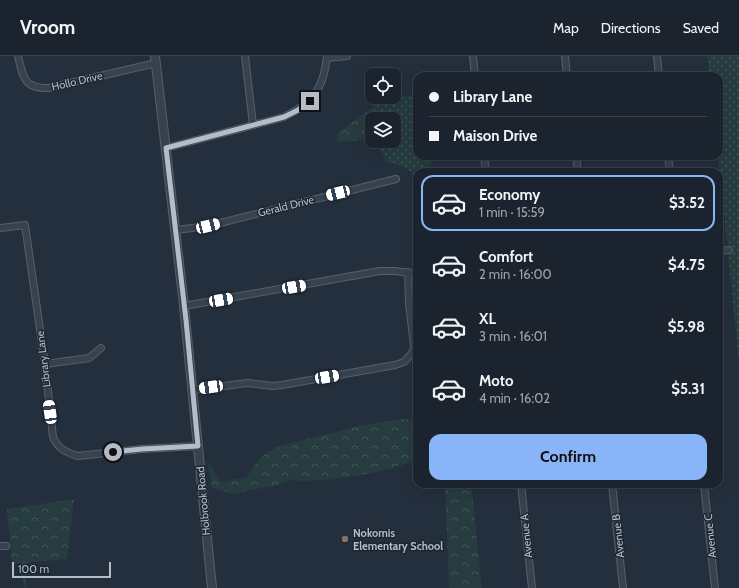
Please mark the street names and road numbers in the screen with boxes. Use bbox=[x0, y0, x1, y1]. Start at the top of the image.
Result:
street label: Hollo Drive bbox=[50, 68, 104, 94]
street label: Gerald Drive bbox=[256, 192, 316, 220]
street label: Library Lane bbox=[33, 330, 53, 388]
street label: Holbrook Road bbox=[193, 466, 213, 536]
street label: Avenue A bbox=[517, 513, 535, 559]
street label: Avenue B bbox=[609, 513, 627, 559]
street label: Avenue C bbox=[701, 513, 719, 559]

